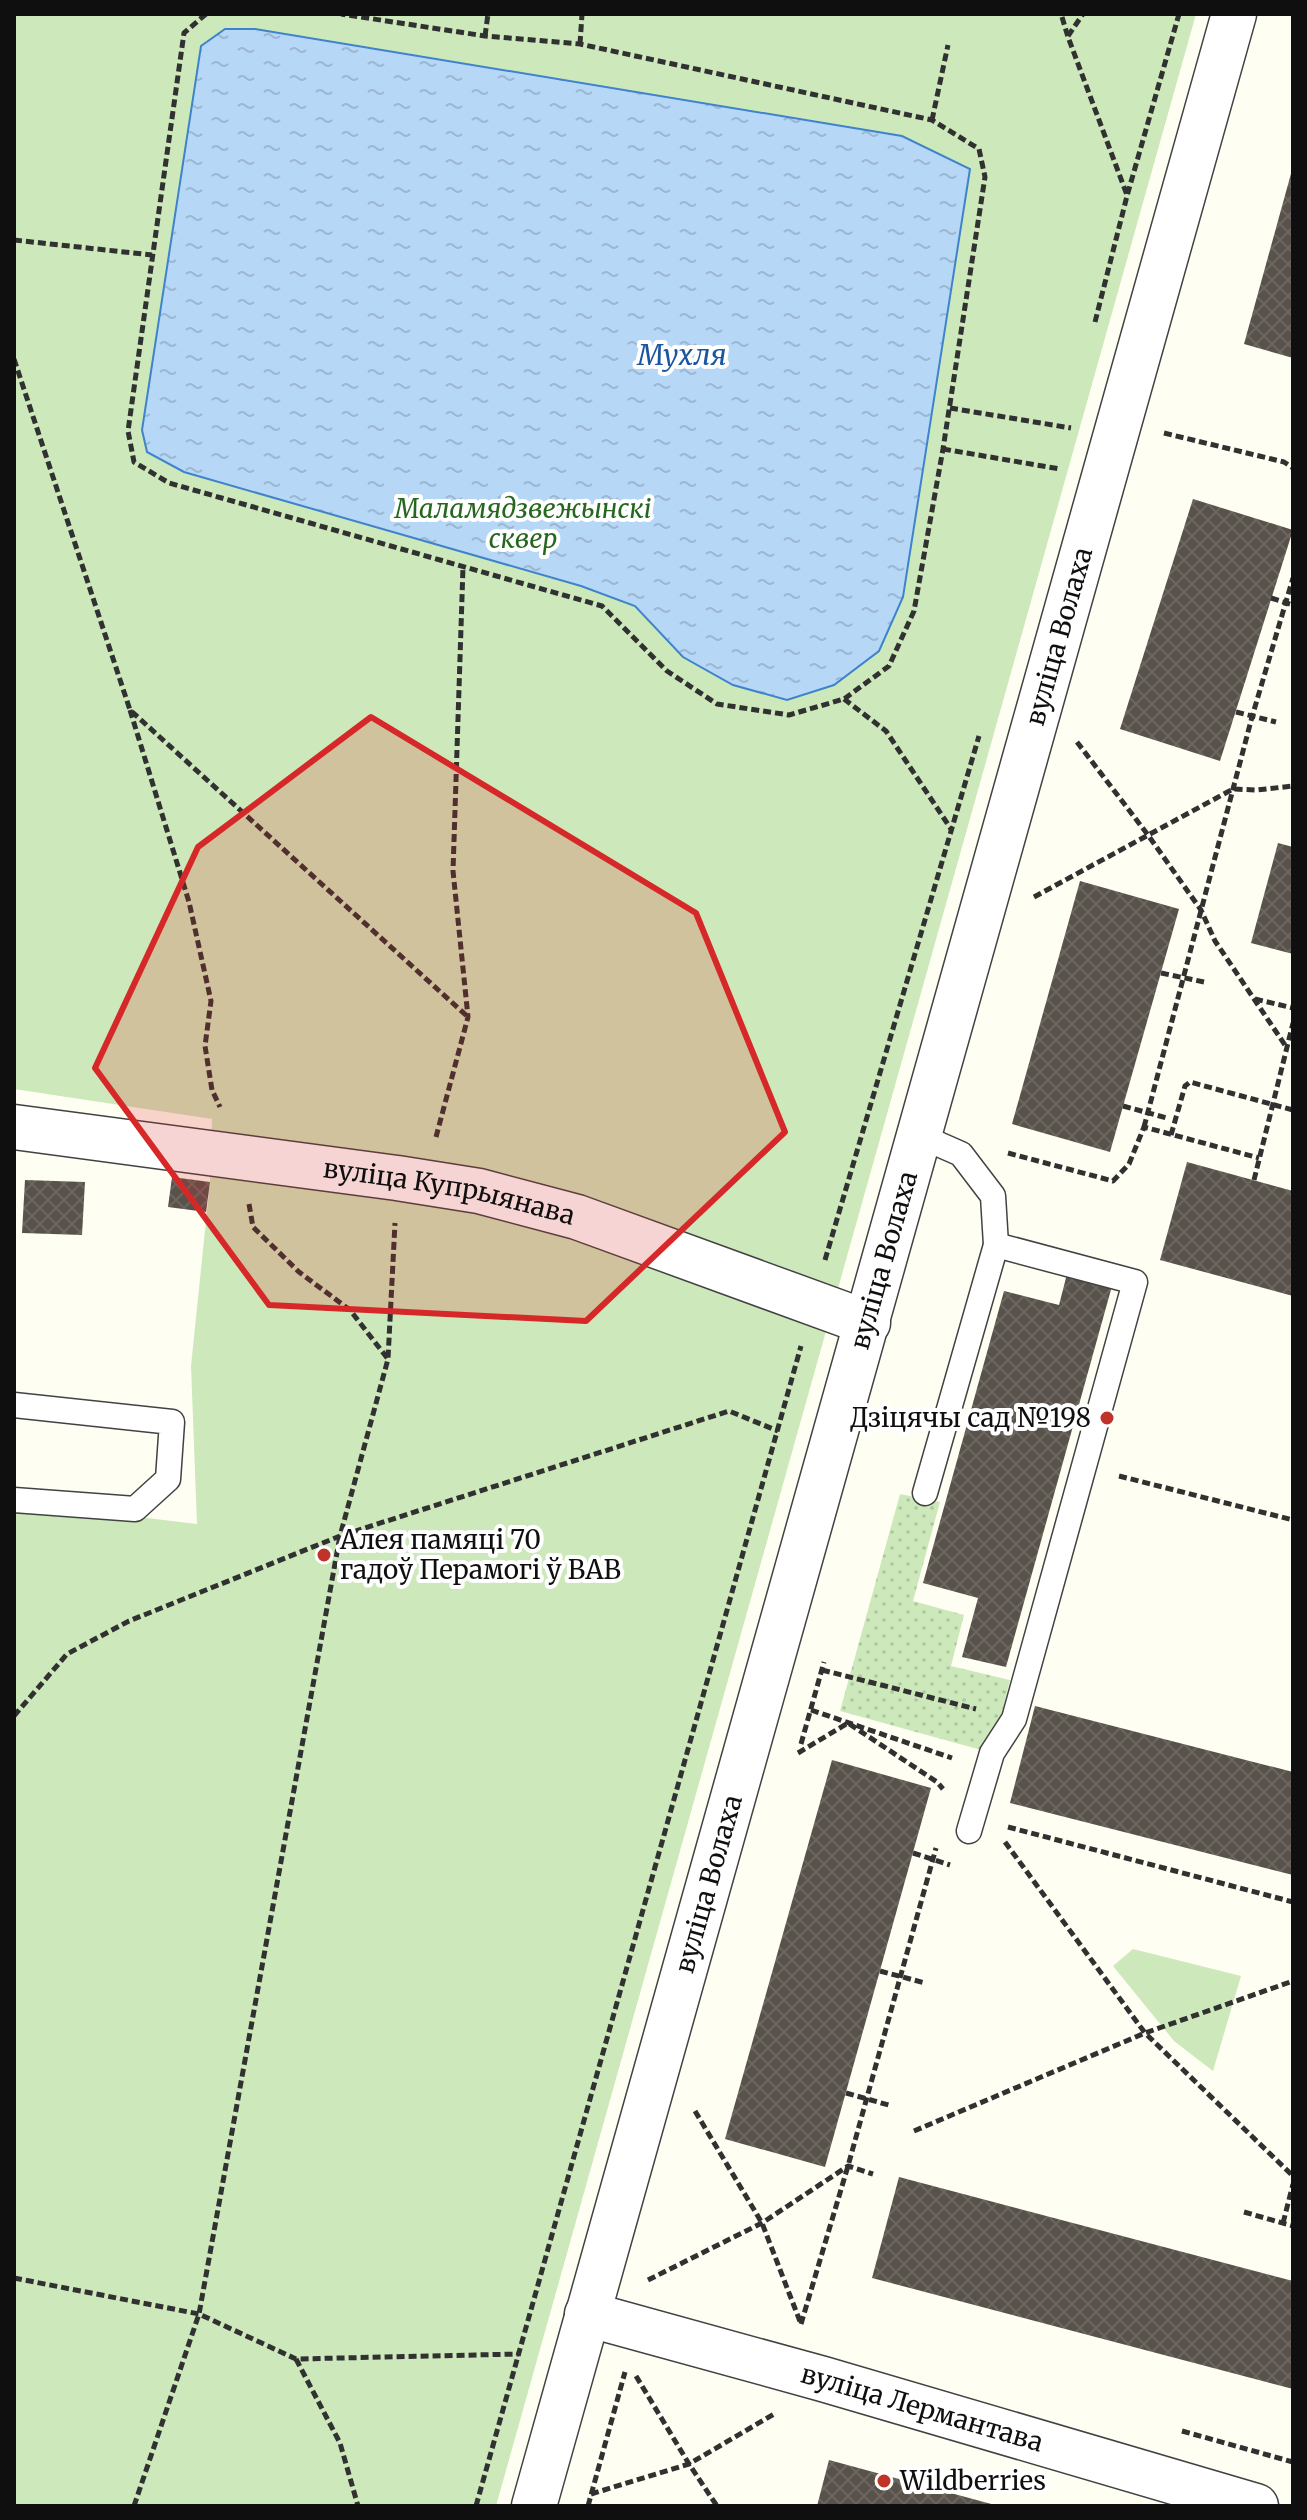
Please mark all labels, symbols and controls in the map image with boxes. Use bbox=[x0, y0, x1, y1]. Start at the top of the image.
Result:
water label: Мухля bbox=[637, 337, 726, 373]
park label: Маламядзвежынскі сквер bbox=[394, 492, 651, 555]
street label: вуліца Волаха bbox=[1018, 543, 1099, 729]
street label: вуліца Купрыянава bbox=[321, 1151, 579, 1232]
street label: вуліца Волаха bbox=[843, 1167, 924, 1353]
place label: Дзіцячы сад №198 bbox=[850, 1401, 1091, 1434]
marker: Дзіцячы сад №198 bbox=[1098, 1409, 1116, 1427]
place label: Алея памяці 70 гадоў Перамогі ў ВАВ bbox=[339, 1523, 621, 1586]
marker: Алея памяці 70 гадоў Перамогі ў ВАВ bbox=[315, 1546, 333, 1564]
street label: вуліца Волаха bbox=[668, 1791, 749, 1977]
street label: вуліца Лермантава bbox=[797, 2357, 1047, 2459]
place label: Wildberries bbox=[899, 2464, 1046, 2497]
marker: Wildberries bbox=[875, 2472, 893, 2490]

